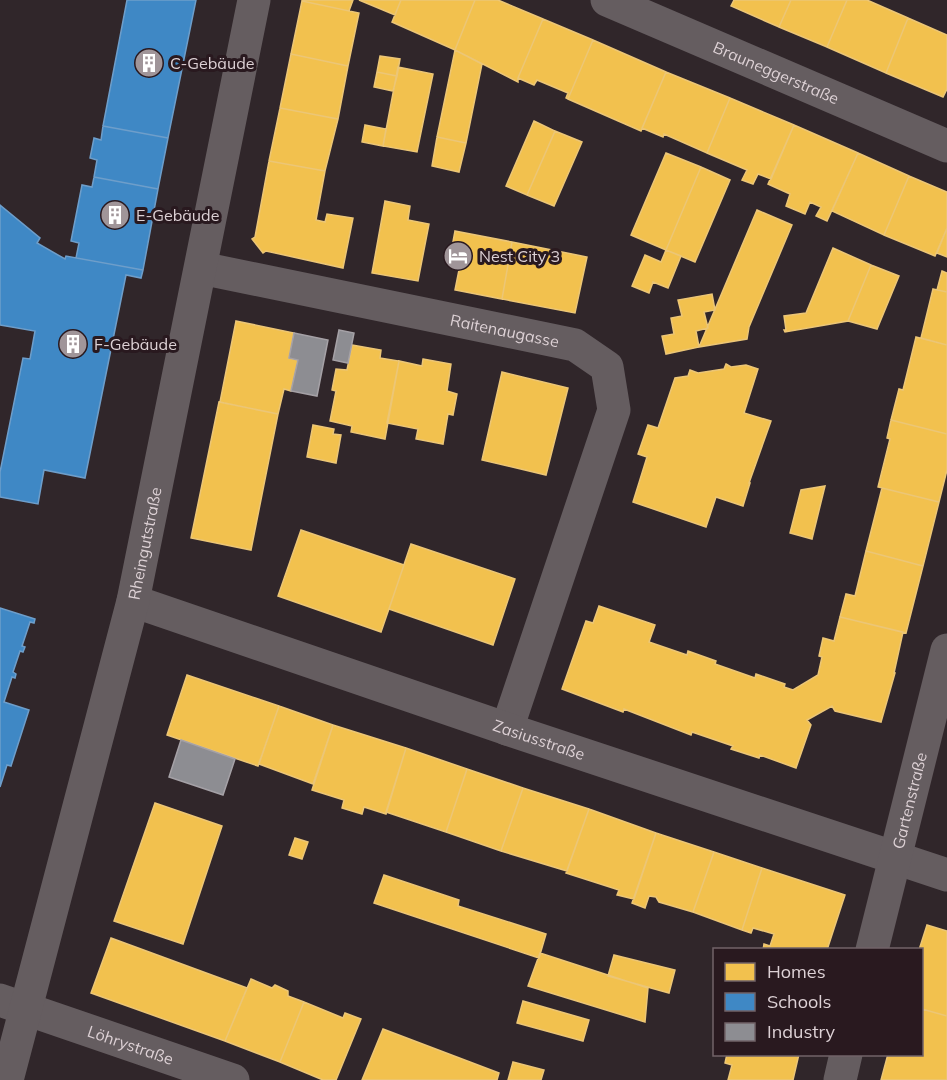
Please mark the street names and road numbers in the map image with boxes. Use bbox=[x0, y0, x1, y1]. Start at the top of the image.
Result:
street label: Brauneggerstraße bbox=[710, 37, 842, 108]
street label: Raitenaugasse bbox=[448, 310, 561, 351]
street label: Rheingutstraße bbox=[123, 485, 166, 602]
street label: Zasiusstraße bbox=[490, 715, 588, 764]
street label: Gartenstraße bbox=[888, 750, 931, 851]
street label: Löhrystraße bbox=[85, 1021, 176, 1069]

